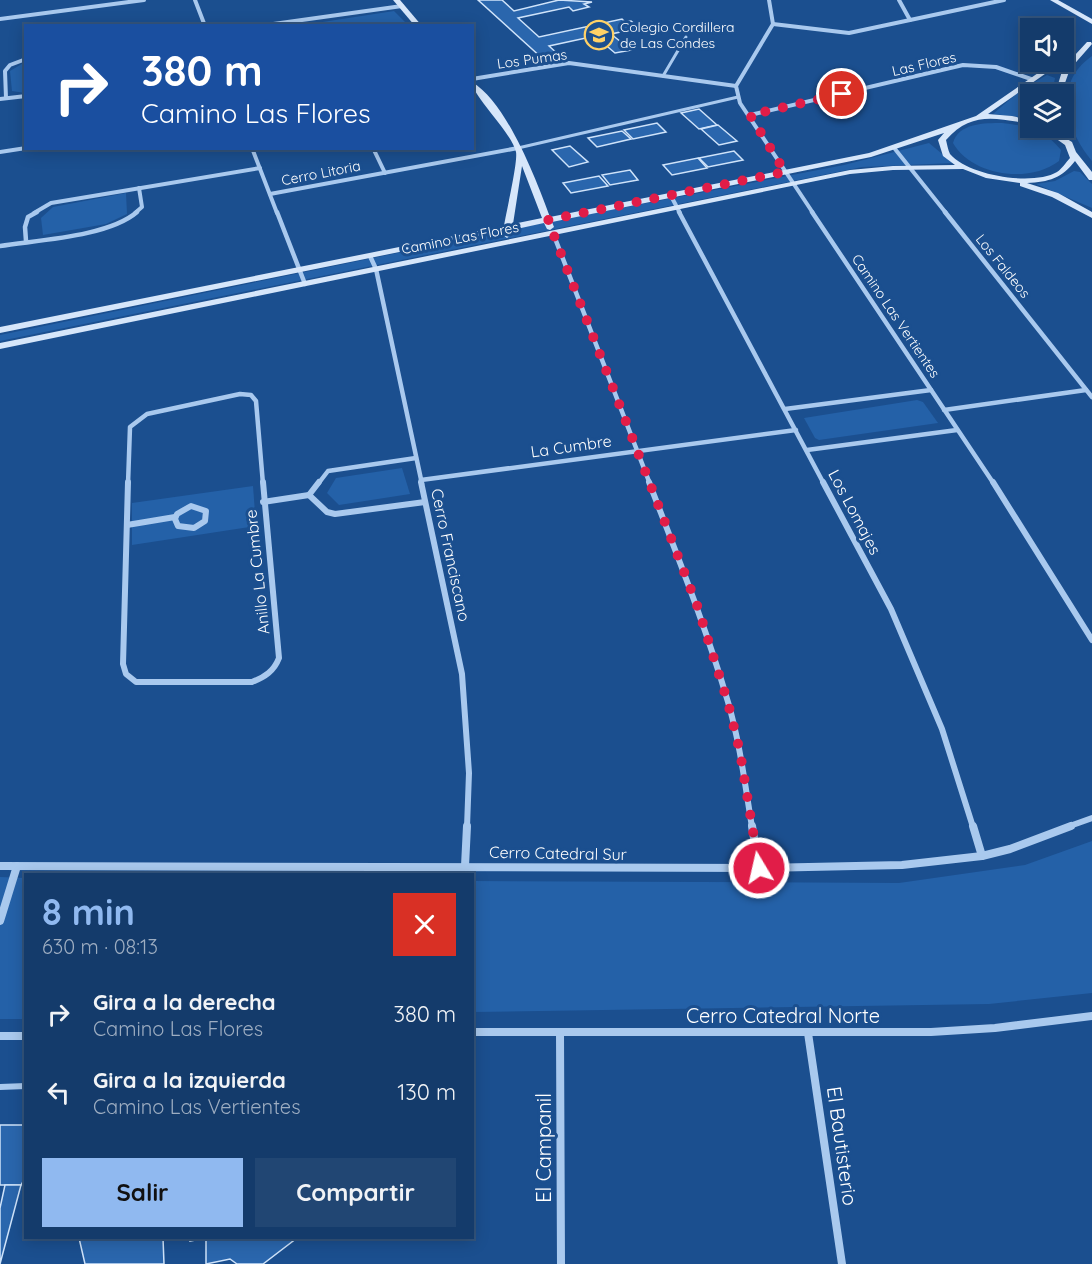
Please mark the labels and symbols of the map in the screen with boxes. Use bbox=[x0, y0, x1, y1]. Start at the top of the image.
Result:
place label: Colegio Cordillera de Las Condes bbox=[620, 18, 735, 52]
school or university icon: Colegio Cordillera de Las Condes bbox=[583, 19, 615, 51]
street label: Los Pumas bbox=[496, 45, 568, 73]
street label: Las Flores bbox=[890, 48, 958, 80]
pin bbox=[816, 68, 867, 119]
street label: Cerro Litoria bbox=[280, 157, 362, 189]
street label: Camino Las Flores bbox=[400, 218, 520, 258]
street label: Los Faldeos bbox=[972, 230, 1034, 302]
street label: Camino Las Vertientes bbox=[848, 251, 944, 381]
street label: La Cumbre bbox=[529, 430, 613, 462]
street label: Los Lomajes bbox=[824, 466, 886, 558]
street label: Cerro Franciscano bbox=[427, 487, 475, 623]
street label: Anillo La Cumbre bbox=[240, 509, 274, 635]
position arrow bbox=[727, 836, 791, 900]
street label: Cerro Catedral Sur bbox=[489, 842, 627, 864]
street label: Cerro Catedral Norte bbox=[686, 1003, 880, 1028]
street label: El Bautisterio bbox=[822, 1085, 863, 1207]
street label: El Campanil bbox=[531, 1093, 556, 1203]

